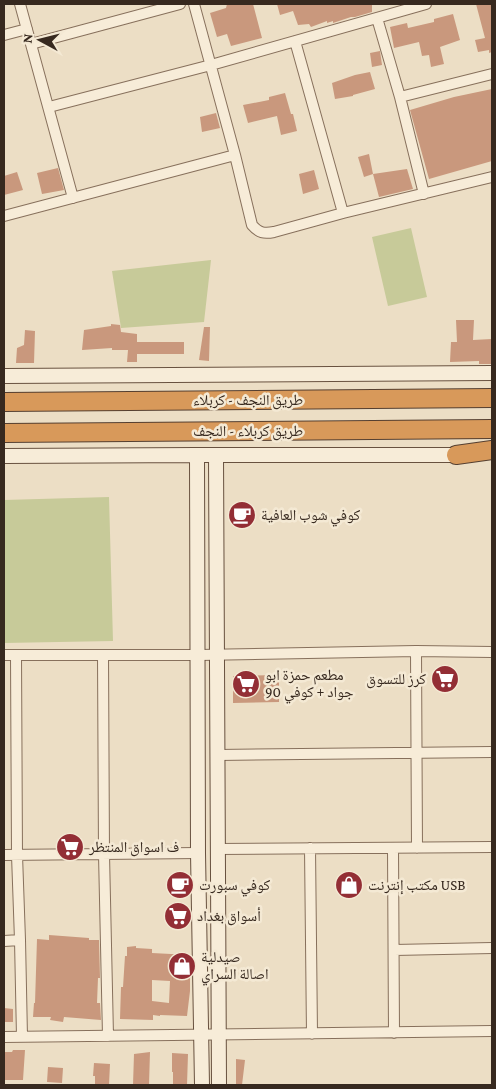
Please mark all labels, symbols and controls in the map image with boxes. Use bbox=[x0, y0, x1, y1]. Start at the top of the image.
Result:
north arrow bbox=[15, 15, 65, 65]
text: N bbox=[19, 32, 36, 44]
street label: طريق النجف - کربلاء bbox=[193, 392, 303, 410]
street label: طريق کربلاء - النجف bbox=[193, 423, 303, 441]
cafe icon: كوفي شوب العافية bbox=[227, 500, 257, 530]
place label: كوفي شوب العافية bbox=[261, 507, 360, 527]
supermarket icon: كرز للتسوق bbox=[430, 664, 460, 694]
place label: مطعم حمزة ابو جواد + كوفي 90 bbox=[265, 667, 354, 704]
supermarket icon: مطعم حمزة ابو جواد + كوفي 90 bbox=[231, 669, 261, 699]
place label: كرز للتسوق bbox=[366, 671, 426, 689]
supermarket icon: ف اسواق المنتظر bbox=[55, 832, 85, 862]
place label: ف اسواق المنتظر bbox=[88, 839, 179, 857]
cafe icon: كوفي سبورت bbox=[165, 870, 195, 900]
shop icon: مكتب إنترنت USB bbox=[334, 870, 364, 900]
place label: كوفي سبورت bbox=[199, 877, 270, 897]
place label: مكتب إنترنت USB bbox=[368, 877, 466, 895]
supermarket icon: أسواق بغداد bbox=[163, 901, 193, 931]
place label: أسواق بغداد bbox=[197, 907, 261, 926]
place label: صيدلية اصالة السراي bbox=[201, 949, 269, 986]
shop icon: صيدلية اصالة السراي bbox=[167, 951, 197, 981]

